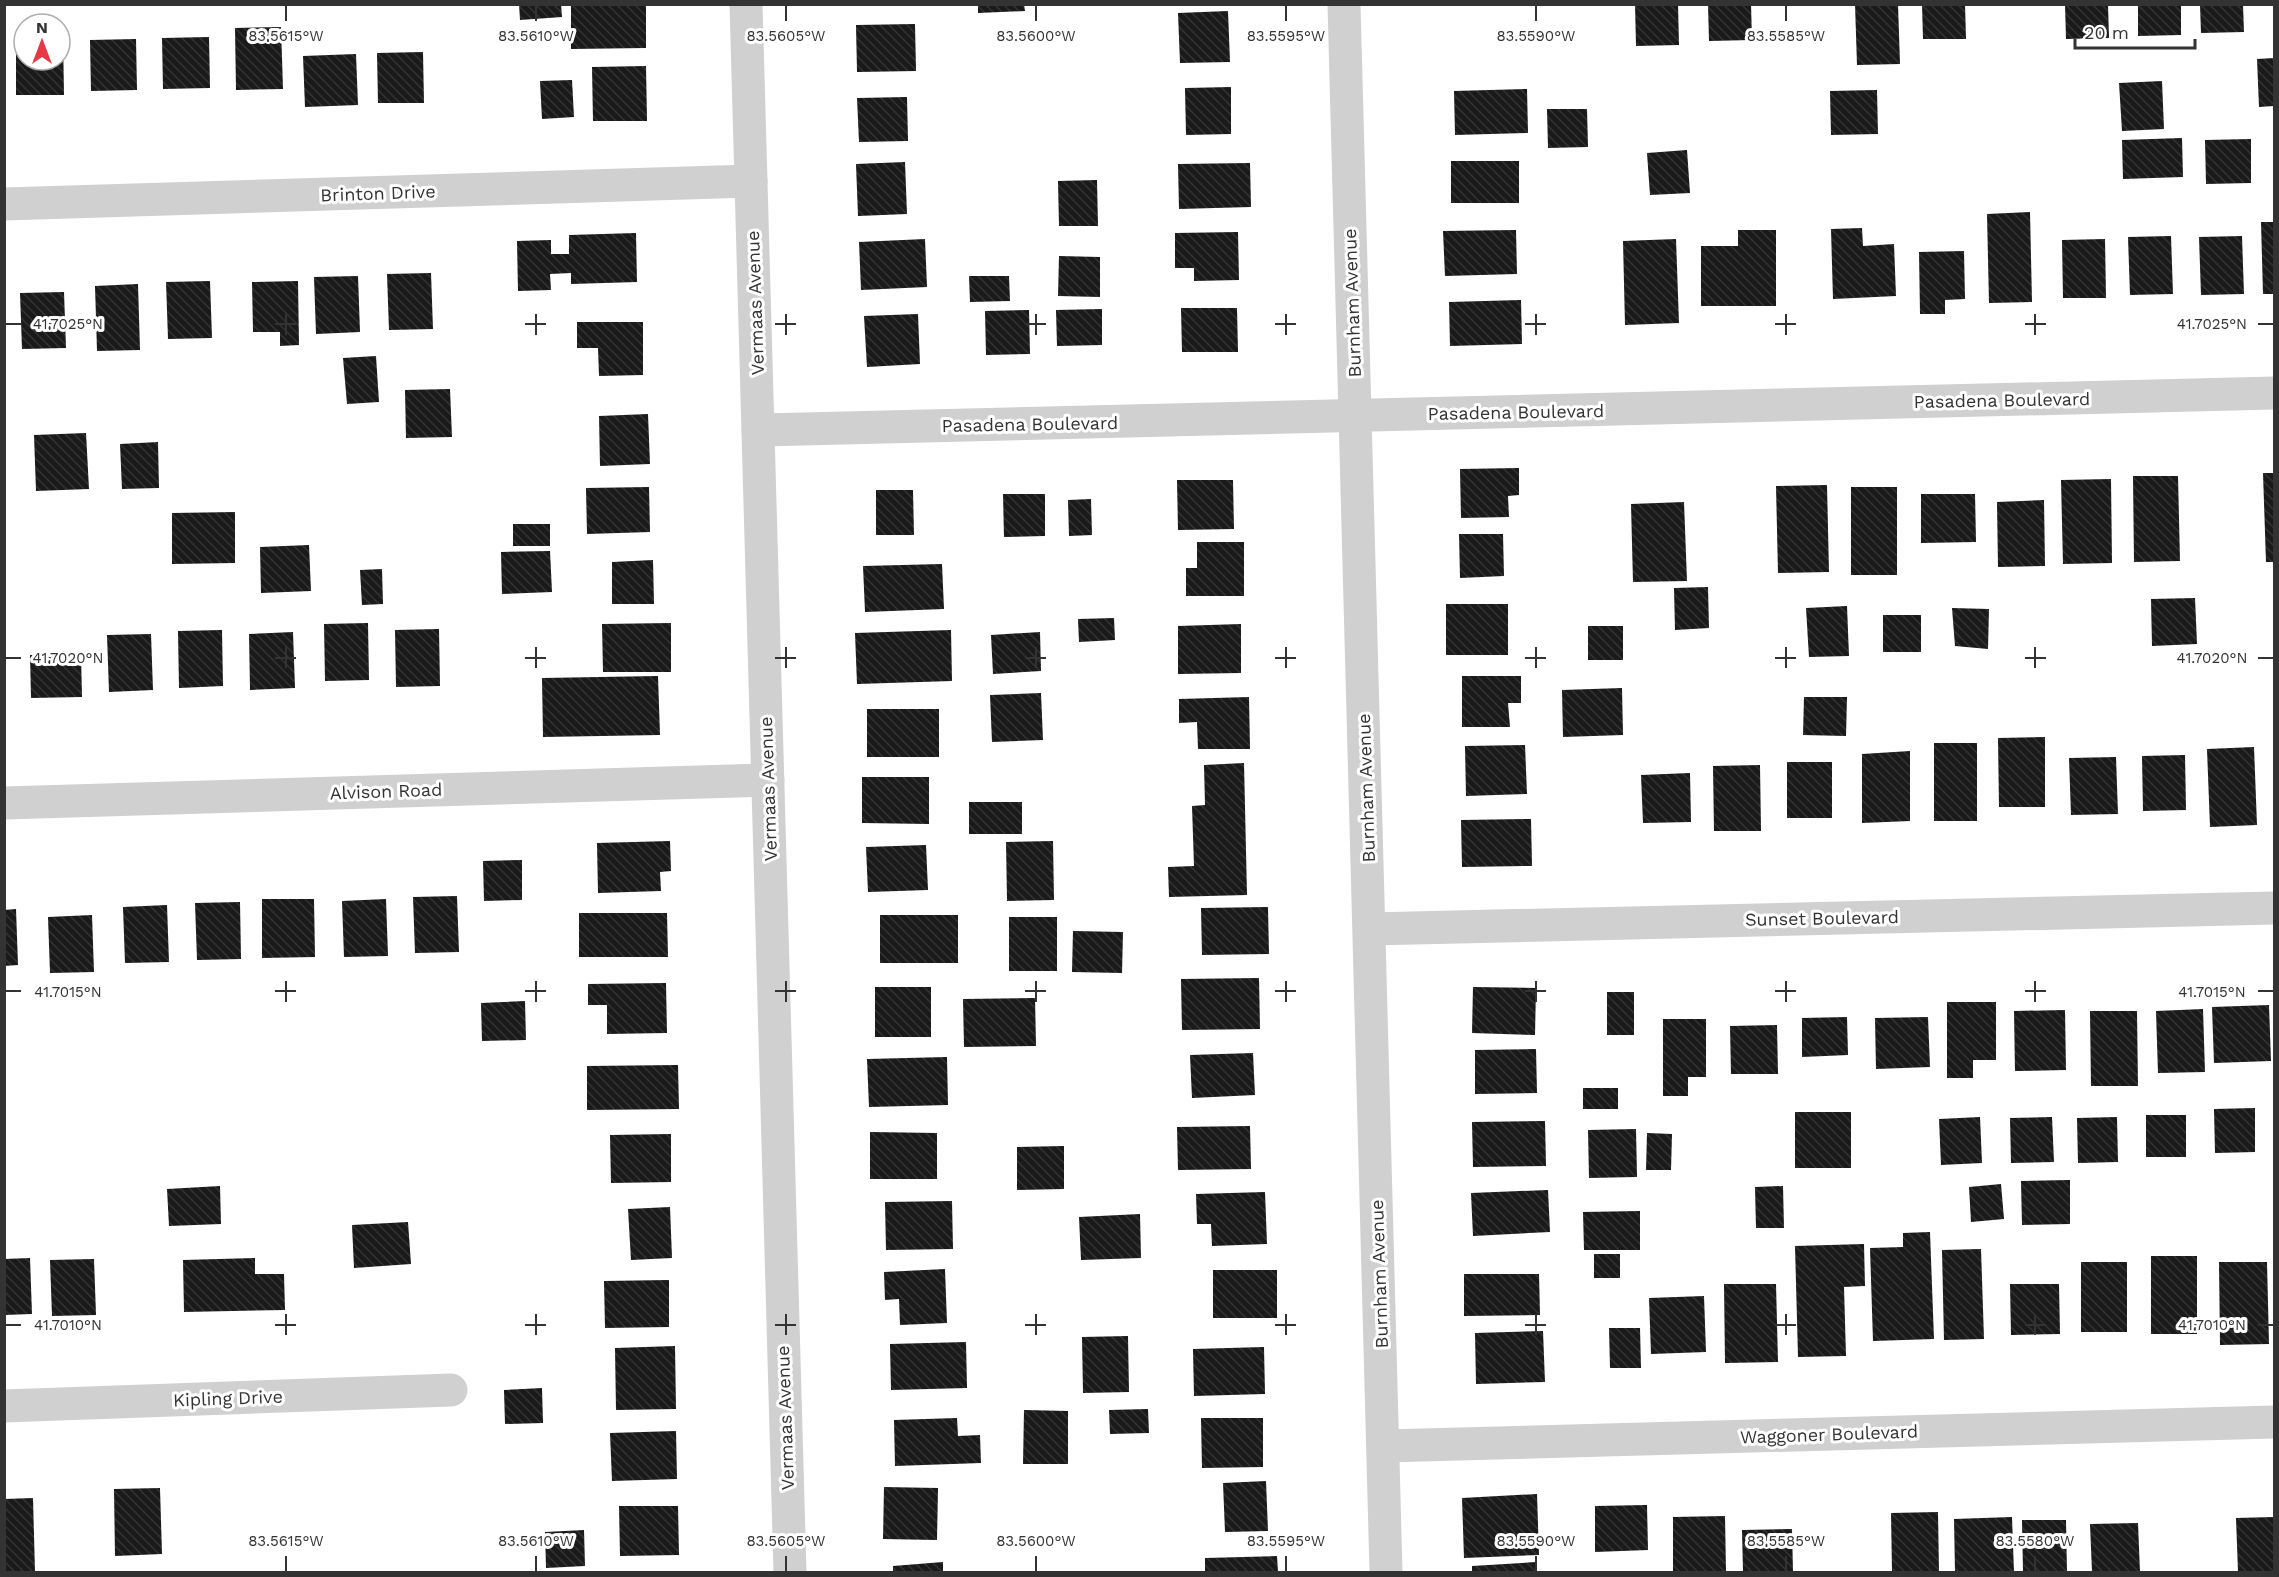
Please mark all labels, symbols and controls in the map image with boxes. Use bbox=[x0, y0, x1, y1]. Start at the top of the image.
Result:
north arrow bbox=[12, 12, 72, 72]
scale bar bbox=[2075, 12, 2195, 50]
text: N bbox=[36, 18, 48, 37]
text: 20 m bbox=[2084, 22, 2129, 43]
text: 83.5615°W bbox=[248, 27, 324, 45]
text: 83.5610°W bbox=[498, 27, 574, 45]
text: 83.5605°W bbox=[747, 27, 825, 45]
text: 83.5600°W bbox=[996, 27, 1076, 45]
text: 83.5595°W bbox=[1247, 27, 1325, 45]
text: 83.5590°W bbox=[1496, 27, 1576, 45]
text: 83.5585°W bbox=[1747, 27, 1825, 45]
street label: Brinton Drive bbox=[320, 180, 436, 206]
street label: Burnham Avenue bbox=[1339, 228, 1365, 378]
street label: Vermaas Avenue bbox=[742, 230, 768, 376]
text: 41.7025°N bbox=[33, 315, 103, 333]
text: 41.7025°N bbox=[2177, 315, 2247, 333]
street label: Pasadena Boulevard bbox=[1914, 388, 2090, 412]
street label: Pasadena Boulevard bbox=[1428, 400, 1604, 424]
street label: Pasadena Boulevard bbox=[942, 412, 1118, 436]
text: 41.7020°N bbox=[33, 649, 103, 667]
text: 41.7020°N bbox=[2177, 649, 2247, 667]
street label: Burnham Avenue bbox=[1353, 713, 1379, 863]
street label: Vermaas Avenue bbox=[755, 716, 781, 862]
street label: Alvison Road bbox=[329, 779, 443, 803]
street label: Sunset Boulevard bbox=[1745, 906, 1899, 930]
text: 41.7015°N bbox=[34, 983, 102, 1001]
text: 41.7015°N bbox=[2178, 983, 2246, 1001]
street label: Burnham Avenue bbox=[1366, 1199, 1392, 1349]
text: 41.7010°N bbox=[34, 1316, 102, 1334]
text: 41.7010°N bbox=[2178, 1316, 2246, 1334]
street label: Vermaas Avenue bbox=[772, 1345, 798, 1491]
street label: Kipling Drive bbox=[173, 1386, 283, 1410]
street label: Waggoner Boulevard bbox=[1740, 1420, 1918, 1448]
text: 83.5615°W bbox=[248, 1532, 324, 1550]
text: 83.5610°W bbox=[498, 1532, 574, 1550]
text: 83.5605°W bbox=[747, 1532, 825, 1550]
text: 83.5600°W bbox=[996, 1532, 1076, 1550]
text: 83.5595°W bbox=[1247, 1532, 1325, 1550]
text: 83.5590°W bbox=[1496, 1532, 1576, 1550]
text: 83.5585°W bbox=[1747, 1532, 1825, 1550]
text: 83.5580°W bbox=[1995, 1532, 2075, 1550]

